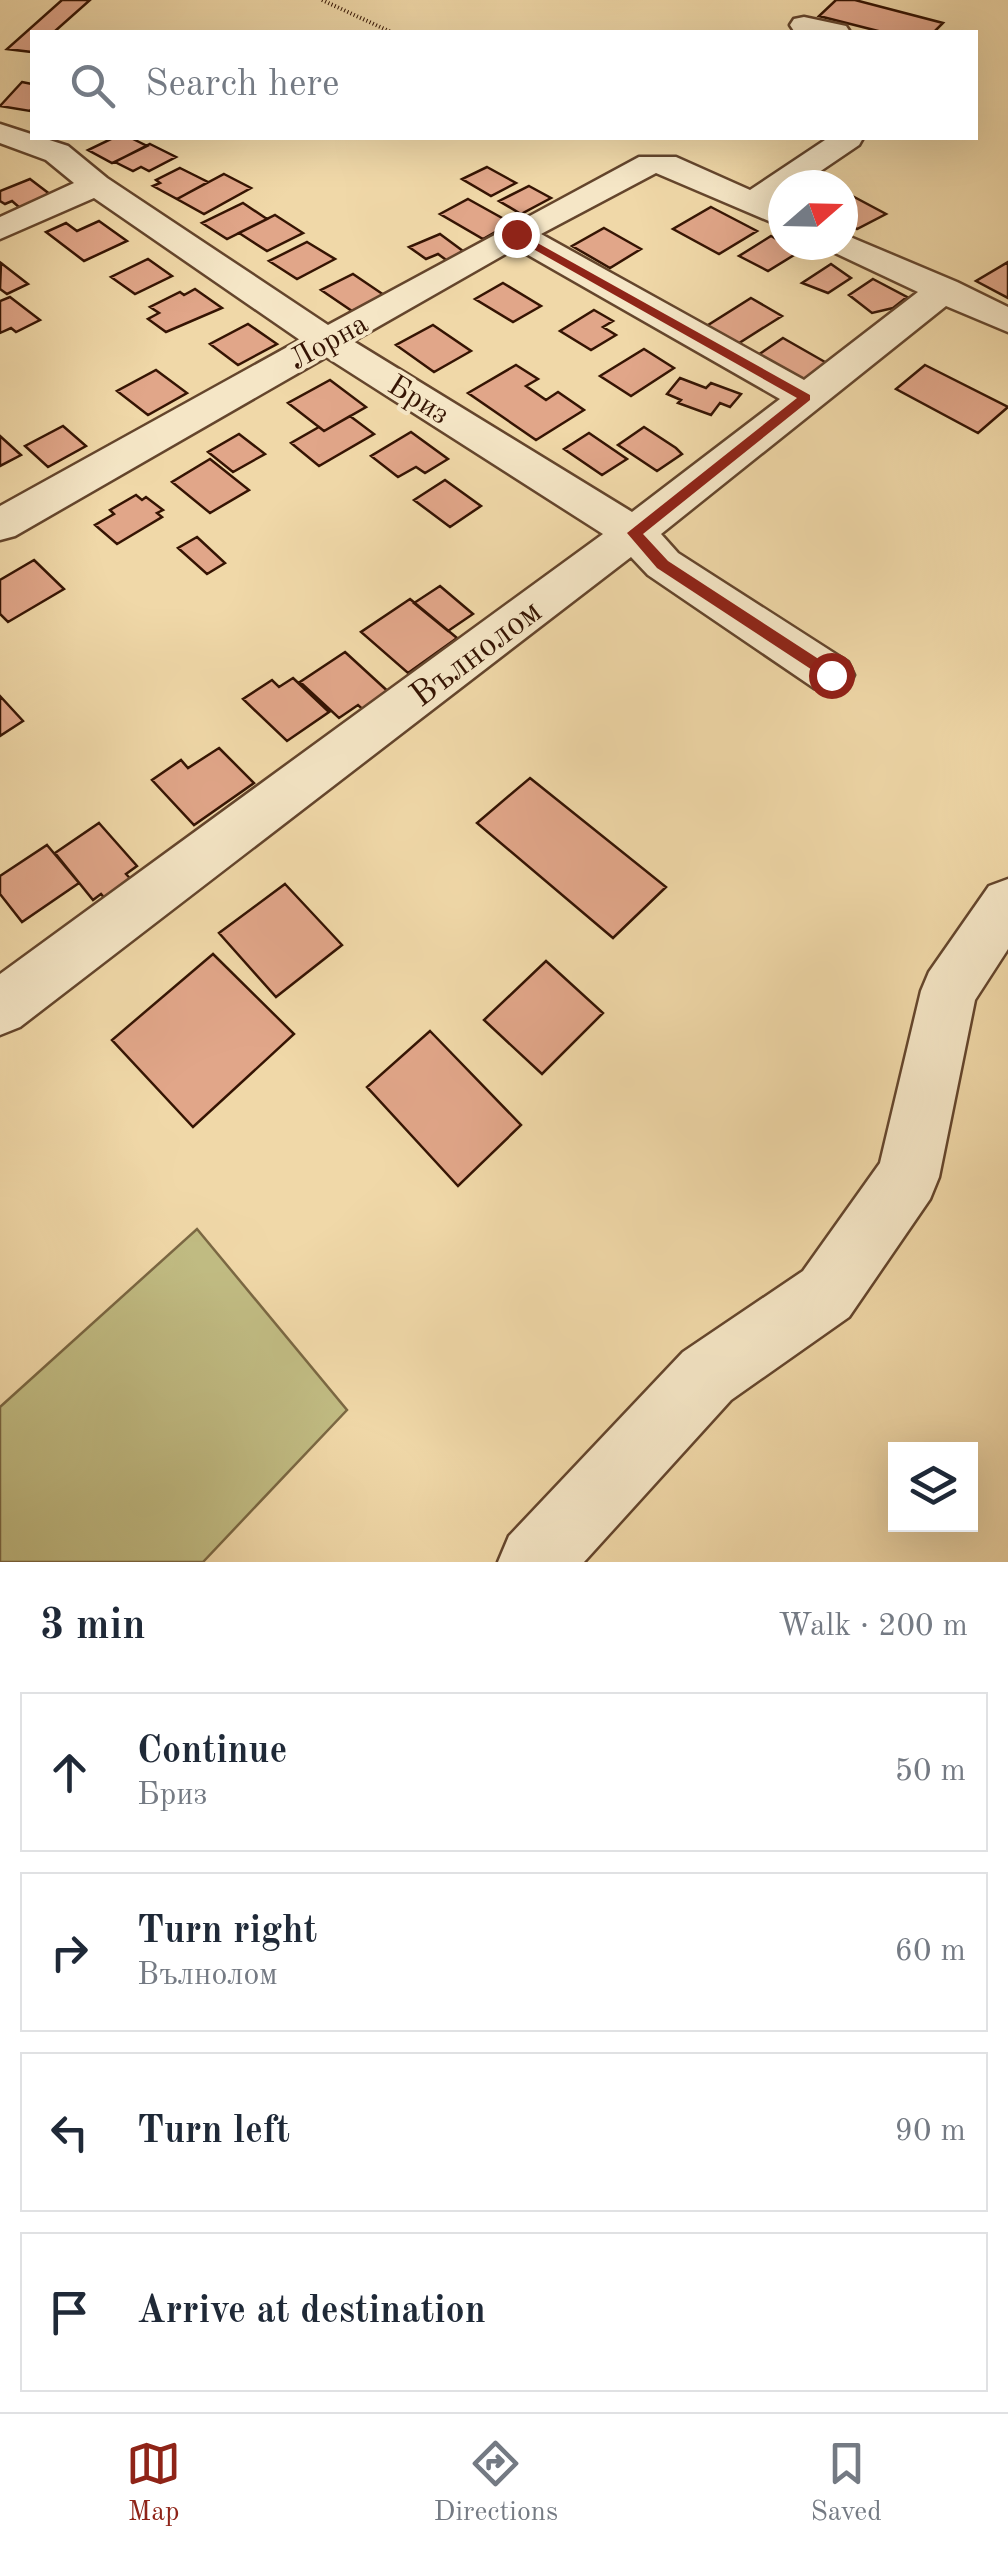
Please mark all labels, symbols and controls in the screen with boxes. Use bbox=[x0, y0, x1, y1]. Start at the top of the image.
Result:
search box bbox=[30, 30, 978, 140]
icon: search bbox=[65, 58, 120, 113]
text: Search here bbox=[145, 66, 340, 104]
north arrow bbox=[768, 170, 858, 260]
route end bbox=[494, 212, 540, 258]
street label: Лорна bbox=[285, 309, 374, 376]
street label: Бриз bbox=[382, 371, 454, 431]
street label: Вълнолом bbox=[405, 594, 549, 714]
route start bbox=[809, 653, 855, 699]
map controls bbox=[888, 1442, 978, 1532]
button: layers bbox=[888, 1442, 978, 1532]
text: 3 min bbox=[40, 1606, 146, 1648]
text: Walk · 200 m bbox=[778, 1611, 968, 1643]
text: Continue bbox=[137, 1733, 287, 1771]
icon: ahead bbox=[42, 1745, 97, 1800]
text: 50 m bbox=[895, 1756, 966, 1788]
text: Бриз bbox=[137, 1780, 207, 1812]
text: Turn right bbox=[137, 1913, 317, 1951]
icon: right bbox=[42, 1925, 97, 1980]
text: 60 m bbox=[895, 1936, 966, 1968]
text: Вълнолом bbox=[137, 1960, 278, 1992]
icon: left bbox=[42, 2105, 97, 2160]
text: Turn left bbox=[137, 2113, 290, 2151]
text: 90 m bbox=[895, 2116, 966, 2148]
icon: arrive bbox=[42, 2285, 97, 2340]
text: Arrive at destination bbox=[137, 2293, 486, 2331]
tab: Map bbox=[126, 2436, 181, 2531]
tab: Directions bbox=[434, 2436, 558, 2531]
tab: Saved bbox=[810, 2436, 882, 2531]

